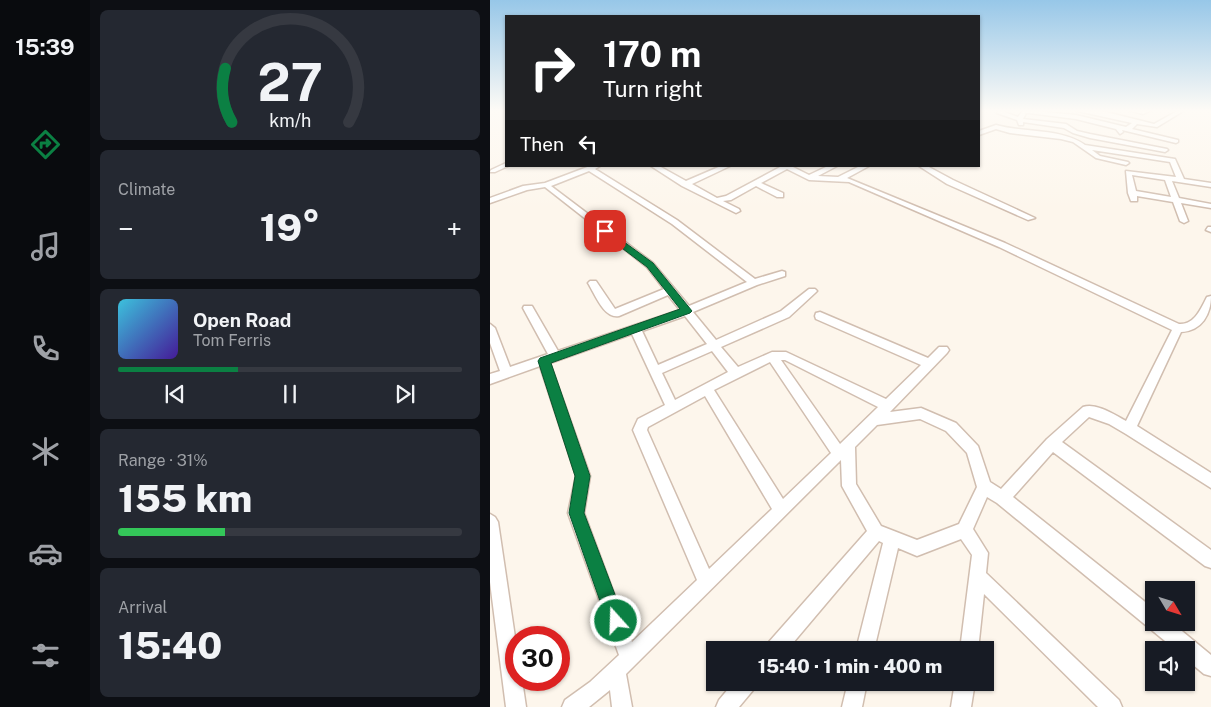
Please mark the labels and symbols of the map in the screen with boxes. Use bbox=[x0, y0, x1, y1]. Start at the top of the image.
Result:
pin bbox=[584, 210, 626, 252]
north arrow bbox=[1145, 581, 1195, 631]
position arrow bbox=[589, 594, 641, 646]
speed limit sign: 30 bbox=[505, 626, 570, 691]

